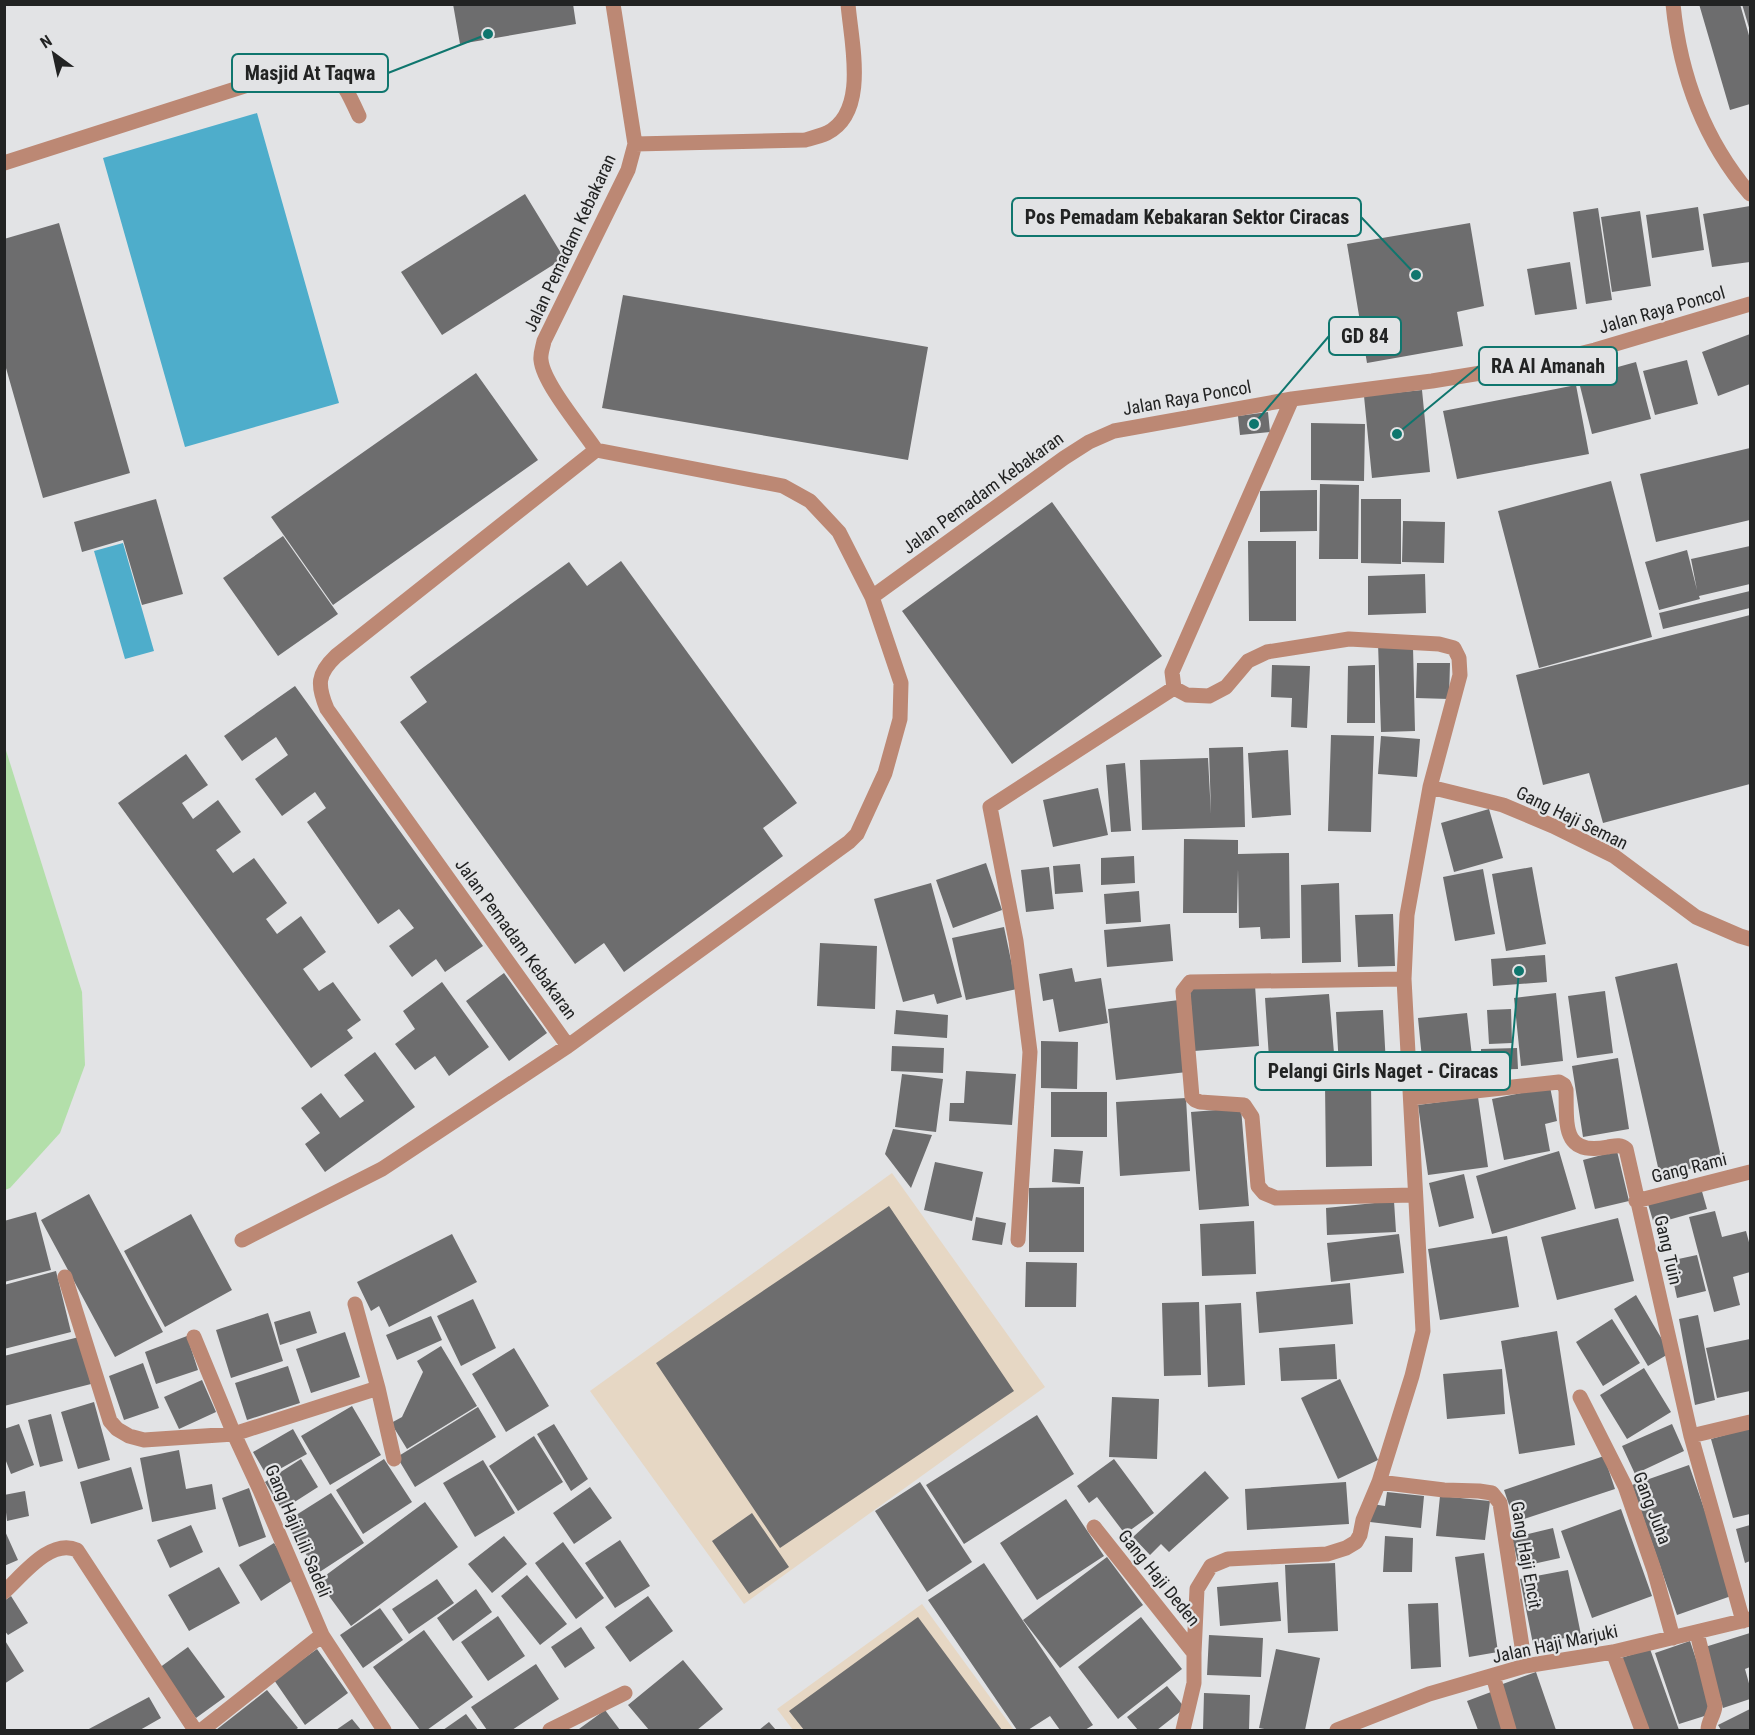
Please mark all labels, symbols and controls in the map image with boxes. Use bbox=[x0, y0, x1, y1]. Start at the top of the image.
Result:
north arrow bbox=[24, 24, 84, 84]
text: N bbox=[37, 31, 55, 52]
callout: Masjid At Taqwa bbox=[232, 54, 388, 92]
text: Masjid At Taqwa bbox=[245, 61, 375, 85]
street label: Jalan Pemadam Kebakaran bbox=[519, 151, 620, 335]
callout: Pos Pemadam Kebakaran Sektor Ciracas bbox=[1012, 198, 1361, 236]
text: Pos Pemadam Kebakaran Sektor Ciracas bbox=[1025, 205, 1349, 229]
street label: Jalan Raya Poncol bbox=[1596, 281, 1727, 338]
callout: GD 84 bbox=[1329, 317, 1401, 355]
text: GD 84 bbox=[1341, 324, 1389, 348]
callout: RA Al Amanah bbox=[1479, 347, 1617, 385]
text: RA Al Amanah bbox=[1491, 354, 1605, 378]
street label: Jalan Raya Poncol bbox=[1121, 376, 1253, 419]
street label: Jalan Pemadam Kebakaran bbox=[898, 427, 1067, 558]
street label: Gang Haji Seman bbox=[1513, 781, 1632, 854]
street label: Jalan Pemadam Kebakaran bbox=[451, 854, 582, 1023]
callout: Pelangi Girls Naget - Ciracas bbox=[1255, 1052, 1510, 1090]
text: Pelangi Girls Naget - Ciracas bbox=[1268, 1059, 1498, 1083]
street label: Gang Rami bbox=[1649, 1148, 1729, 1187]
street label: Gang Tuin bbox=[1650, 1213, 1687, 1287]
street label: Gang Haji Lili Sadeli bbox=[261, 1461, 336, 1600]
street label: Gang Juha bbox=[1629, 1469, 1676, 1547]
street label: Gang Haji Encit bbox=[1507, 1500, 1546, 1610]
street label: Gang Haji Deden bbox=[1114, 1525, 1205, 1630]
street label: Jalan Haji Marjuki bbox=[1490, 1620, 1620, 1667]

